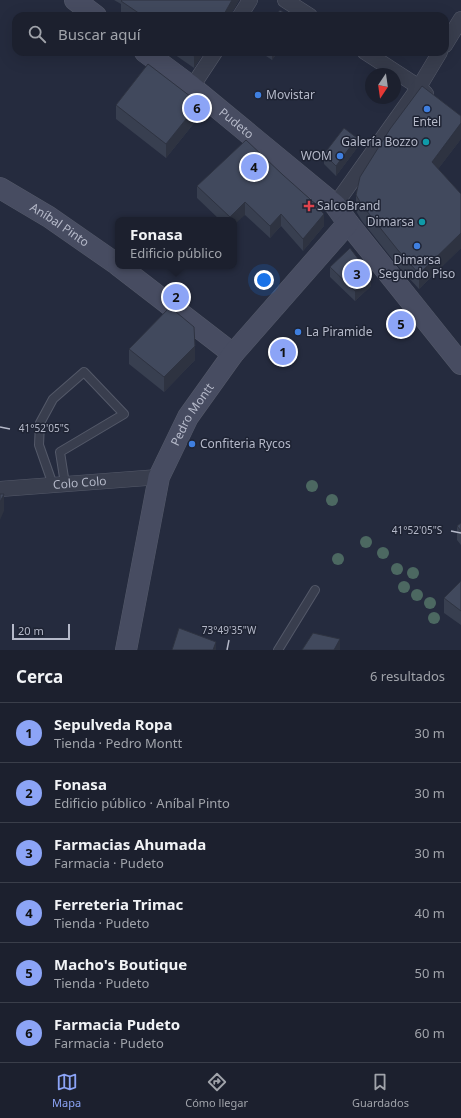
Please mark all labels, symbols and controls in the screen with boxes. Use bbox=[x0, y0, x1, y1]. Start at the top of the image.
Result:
search box bbox=[12, 12, 449, 56]
icon: search bbox=[26, 23, 48, 45]
text: Buscar aquí bbox=[58, 24, 141, 44]
north arrow bbox=[365, 68, 401, 104]
place label: Movistar bbox=[266, 86, 315, 103]
marker: Movistar bbox=[253, 90, 263, 100]
pin: 6 bbox=[184, 93, 210, 123]
street label: Pudeto bbox=[216, 104, 258, 143]
marker: Entel bbox=[422, 104, 432, 114]
place label: Entel bbox=[413, 113, 441, 130]
place label: Galería Bozzo bbox=[341, 133, 418, 150]
marker: Galería Bozzo bbox=[421, 137, 431, 147]
place label: WOM bbox=[301, 147, 332, 164]
marker: WOM bbox=[335, 151, 345, 161]
pin: 4 bbox=[241, 152, 267, 182]
place label: SalcoBrand bbox=[317, 197, 380, 214]
street label: Aníbal Pinto bbox=[27, 199, 93, 250]
marker: SalcoBrand bbox=[304, 201, 314, 211]
place label: Dimarsa bbox=[367, 213, 414, 230]
popup bbox=[115, 217, 237, 269]
marker: Dimarsa bbox=[417, 217, 427, 227]
text: Fonasa bbox=[130, 224, 183, 244]
marker: Dimarsa Segundo Piso bbox=[412, 241, 422, 251]
text: Edificio público bbox=[130, 244, 222, 262]
place label: Dimarsa Segundo Piso bbox=[379, 251, 455, 282]
pin: 3 bbox=[344, 259, 370, 289]
your location bbox=[254, 270, 274, 290]
pin: 2 bbox=[163, 282, 189, 312]
pin: 5 bbox=[388, 309, 414, 339]
place label: La Piramide bbox=[306, 323, 373, 340]
marker: La Piramide bbox=[293, 327, 303, 337]
pin: 1 bbox=[270, 337, 296, 367]
street label: Pedro Montt bbox=[166, 379, 218, 449]
text: 41°52'05"S bbox=[19, 421, 70, 435]
place label: Confiteria Rycos bbox=[200, 435, 291, 452]
marker: Confiteria Rycos bbox=[187, 439, 197, 449]
street label: Colo Colo bbox=[52, 472, 107, 493]
text: 41°52'05"S bbox=[392, 523, 443, 537]
scale bar bbox=[12, 622, 70, 641]
text: 20 m bbox=[18, 623, 44, 638]
text: 73°49'35"W bbox=[202, 623, 257, 637]
text: Cerca bbox=[16, 665, 63, 688]
text: 6 resultados bbox=[370, 667, 445, 685]
text: Sepulveda Ropa bbox=[54, 714, 173, 734]
text: 1 bbox=[25, 724, 33, 742]
text: 30 m bbox=[415, 724, 445, 742]
text: Tienda · Pedro Montt bbox=[54, 734, 182, 752]
text: Fonasa bbox=[54, 774, 107, 794]
text: 2 bbox=[25, 784, 33, 802]
text: 30 m bbox=[415, 784, 445, 802]
text: Edificio público · Aníbal Pinto bbox=[54, 794, 230, 812]
text: Farmacias Ahumada bbox=[54, 834, 206, 854]
text: 3 bbox=[25, 844, 33, 862]
text: 30 m bbox=[415, 844, 445, 862]
text: Farmacia · Pudeto bbox=[54, 854, 164, 872]
text: Ferreteria Trimac bbox=[54, 894, 183, 914]
text: 4 bbox=[25, 904, 33, 922]
text: 40 m bbox=[415, 904, 445, 922]
text: Tienda · Pudeto bbox=[54, 914, 149, 932]
text: Macho's Boutique bbox=[54, 954, 187, 974]
text: 5 bbox=[25, 964, 33, 982]
text: 50 m bbox=[415, 964, 445, 982]
text: Tienda · Pudeto bbox=[54, 974, 149, 992]
text: Farmacia Pudeto bbox=[54, 1014, 180, 1034]
text: 6 bbox=[25, 1024, 33, 1042]
text: 60 m bbox=[415, 1024, 445, 1042]
text: Farmacia · Pudeto bbox=[54, 1034, 164, 1052]
tab: Mapa bbox=[52, 1071, 81, 1110]
tab: Cómo llegar bbox=[185, 1071, 248, 1110]
tab: Guardados bbox=[352, 1071, 409, 1110]

